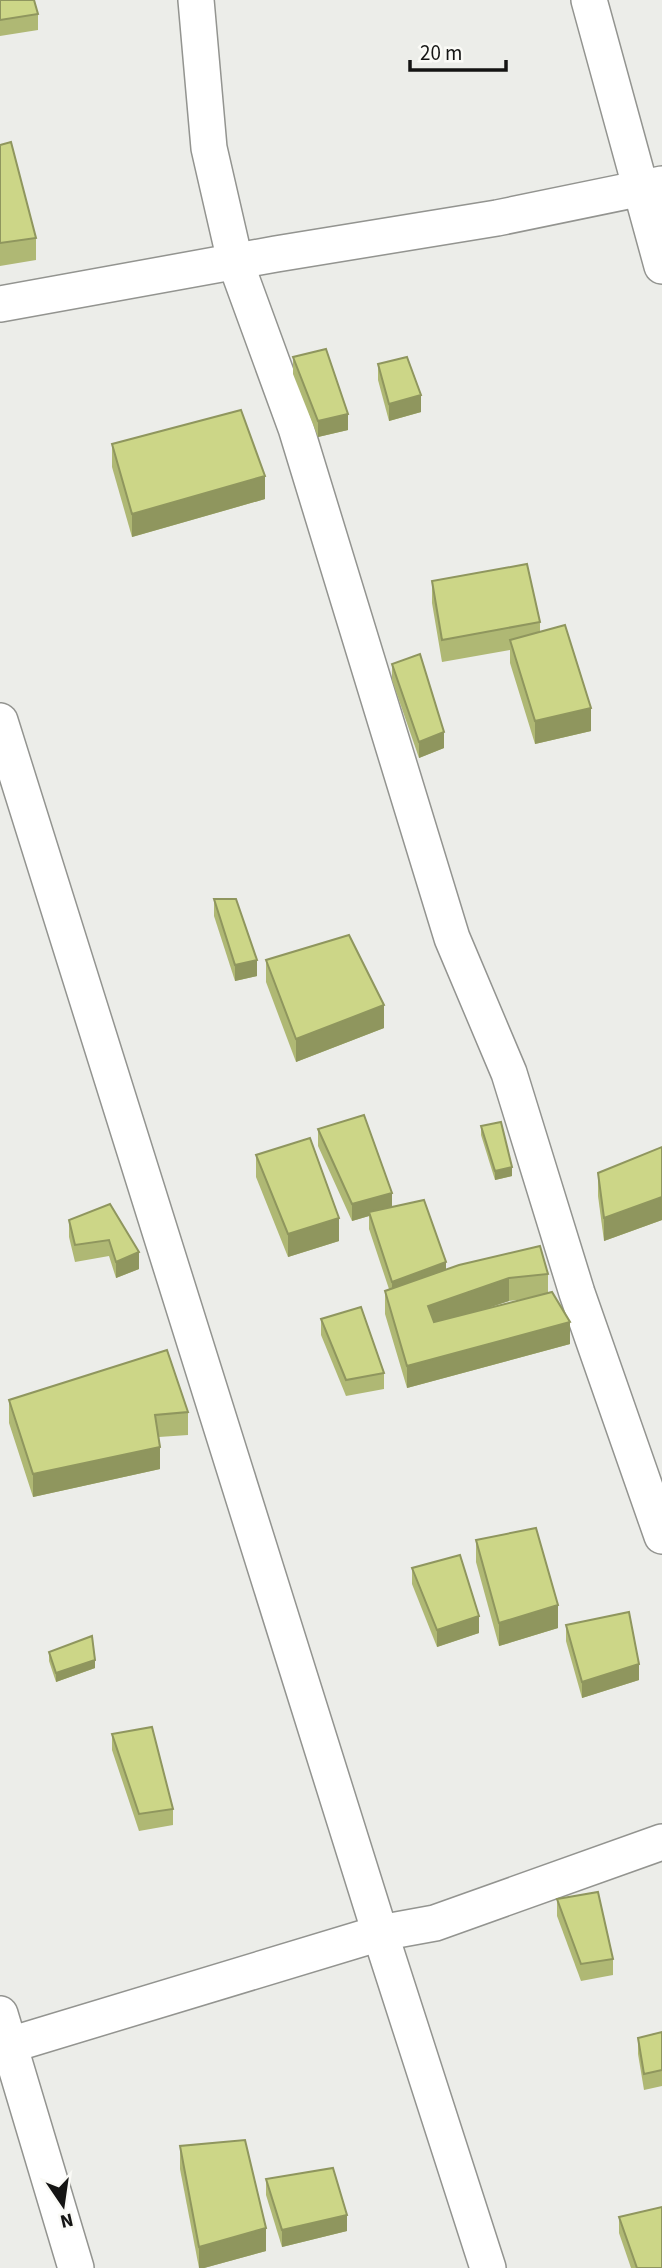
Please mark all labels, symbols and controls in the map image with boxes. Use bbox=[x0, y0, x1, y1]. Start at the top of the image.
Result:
scale bar bbox=[410, 28, 506, 72]
text: 20 m bbox=[420, 38, 462, 68]
north arrow bbox=[28, 2170, 98, 2240]
text: N bbox=[57, 2206, 76, 2235]

